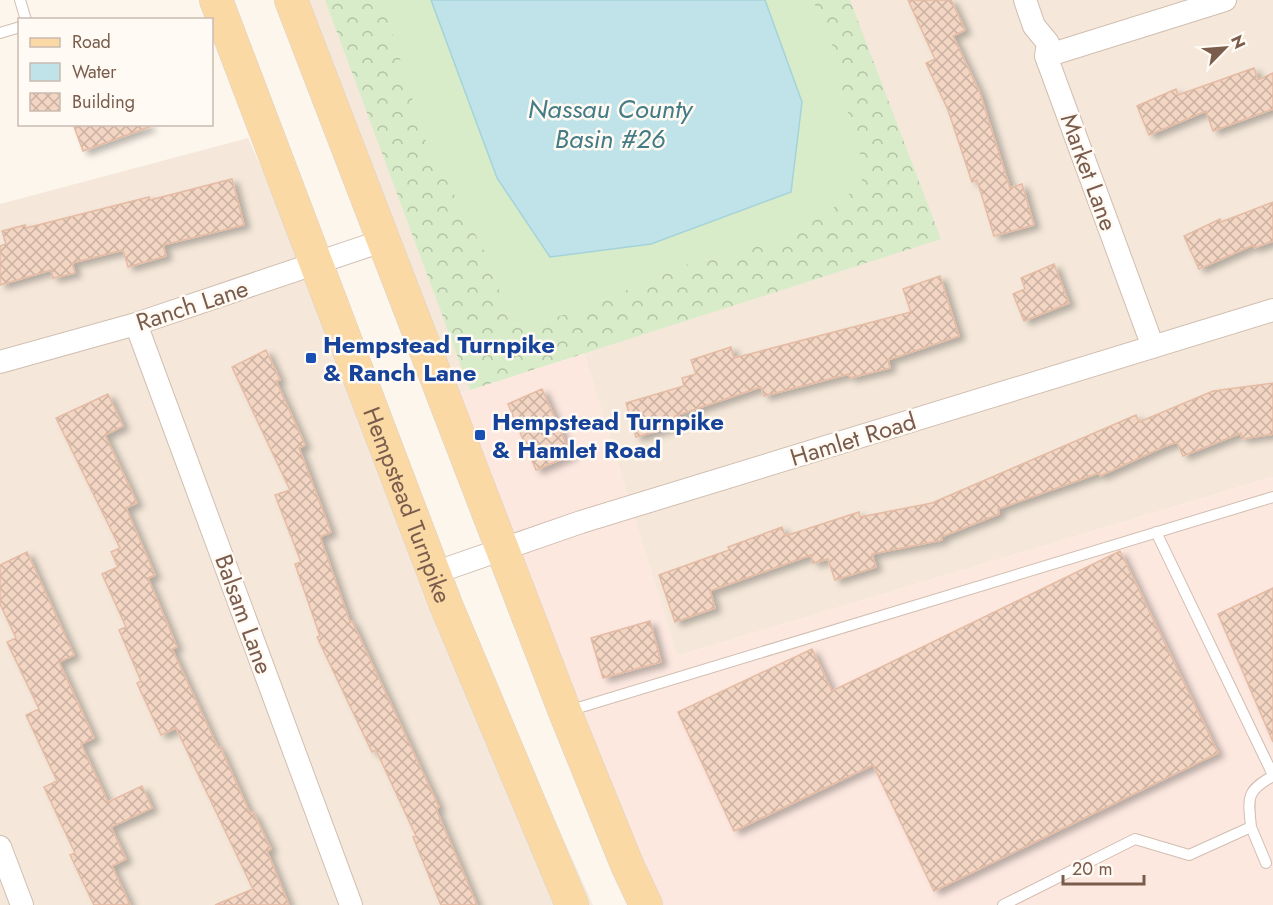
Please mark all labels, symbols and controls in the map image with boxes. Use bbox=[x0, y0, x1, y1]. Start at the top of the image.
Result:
legend bbox=[18, 18, 213, 126]
north arrow bbox=[1195, 18, 1255, 78]
text: Road bbox=[72, 29, 111, 55]
text: N bbox=[1225, 31, 1251, 52]
text: Water bbox=[72, 59, 117, 85]
text: Building bbox=[72, 89, 135, 115]
water label: Nassau County Basin #26 bbox=[528, 90, 694, 158]
street label: Market Lane bbox=[1052, 109, 1126, 235]
street label: Ranch Lane bbox=[131, 270, 253, 340]
place label: Hempstead Turnpike & Ranch Lane bbox=[323, 327, 555, 390]
marker: Hempstead Turnpike & Ranch Lane bbox=[304, 351, 318, 365]
street label: Hempstead Turnpike bbox=[355, 402, 461, 608]
street label: Hamlet Road bbox=[786, 403, 920, 475]
place label: Hempstead Turnpike & Hamlet Road bbox=[492, 404, 724, 467]
marker: Hempstead Turnpike & Hamlet Road bbox=[473, 428, 487, 442]
street label: Balsam Lane bbox=[206, 549, 282, 679]
scale bar bbox=[1063, 848, 1144, 886]
text: 20 m bbox=[1072, 856, 1112, 882]

